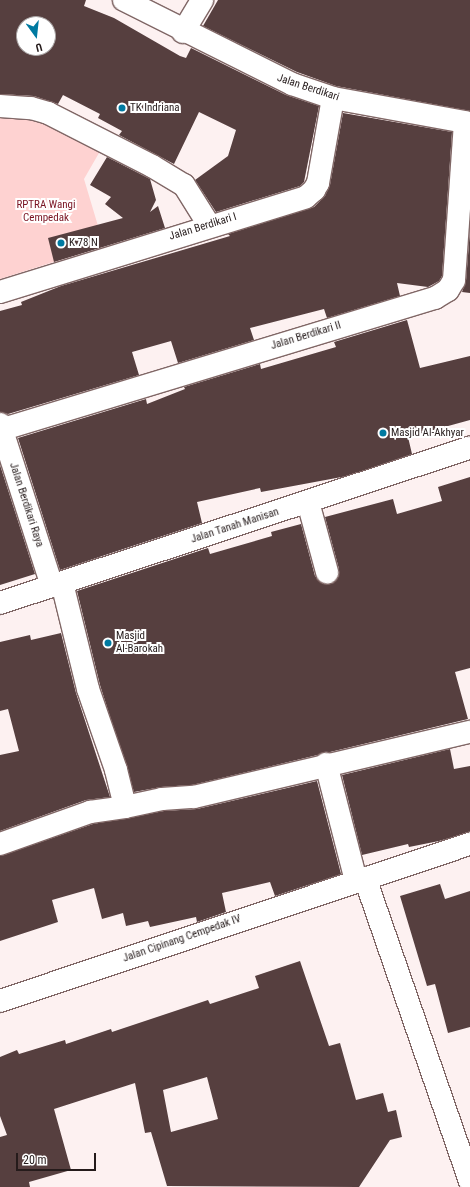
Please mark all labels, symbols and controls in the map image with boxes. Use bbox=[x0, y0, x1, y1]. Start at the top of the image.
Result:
north arrow bbox=[16, 16, 56, 56]
text: U bbox=[34, 40, 44, 54]
street label: Jalan Berdikari bbox=[275, 72, 341, 104]
place label: TK Indriana bbox=[130, 101, 180, 115]
marker: TK Indriana bbox=[117, 103, 127, 113]
park label: RPTRA Wangi Cempedak bbox=[16, 199, 76, 225]
street label: Jalan Berdikari I bbox=[168, 210, 238, 244]
place label: K 78 N bbox=[69, 236, 98, 250]
marker: K 78 N bbox=[56, 238, 66, 248]
street label: Jalan Berdikari II bbox=[269, 319, 343, 353]
place label: Masjid Al-Akhyar bbox=[391, 426, 464, 440]
marker: Masjid Al-Akhyar bbox=[378, 428, 388, 438]
street label: Jalan Berdikari Raya bbox=[6, 461, 46, 549]
street label: Jalan Tanah Manisan bbox=[189, 505, 281, 547]
place label: Masjid Al-Barokah bbox=[116, 630, 163, 656]
marker: Masjid Al-Barokah bbox=[103, 638, 113, 648]
street label: Jalan Cipinang Cempedak IV bbox=[121, 913, 243, 965]
scale bar bbox=[18, 1145, 98, 1171]
text: 20 m bbox=[23, 1153, 47, 1167]

